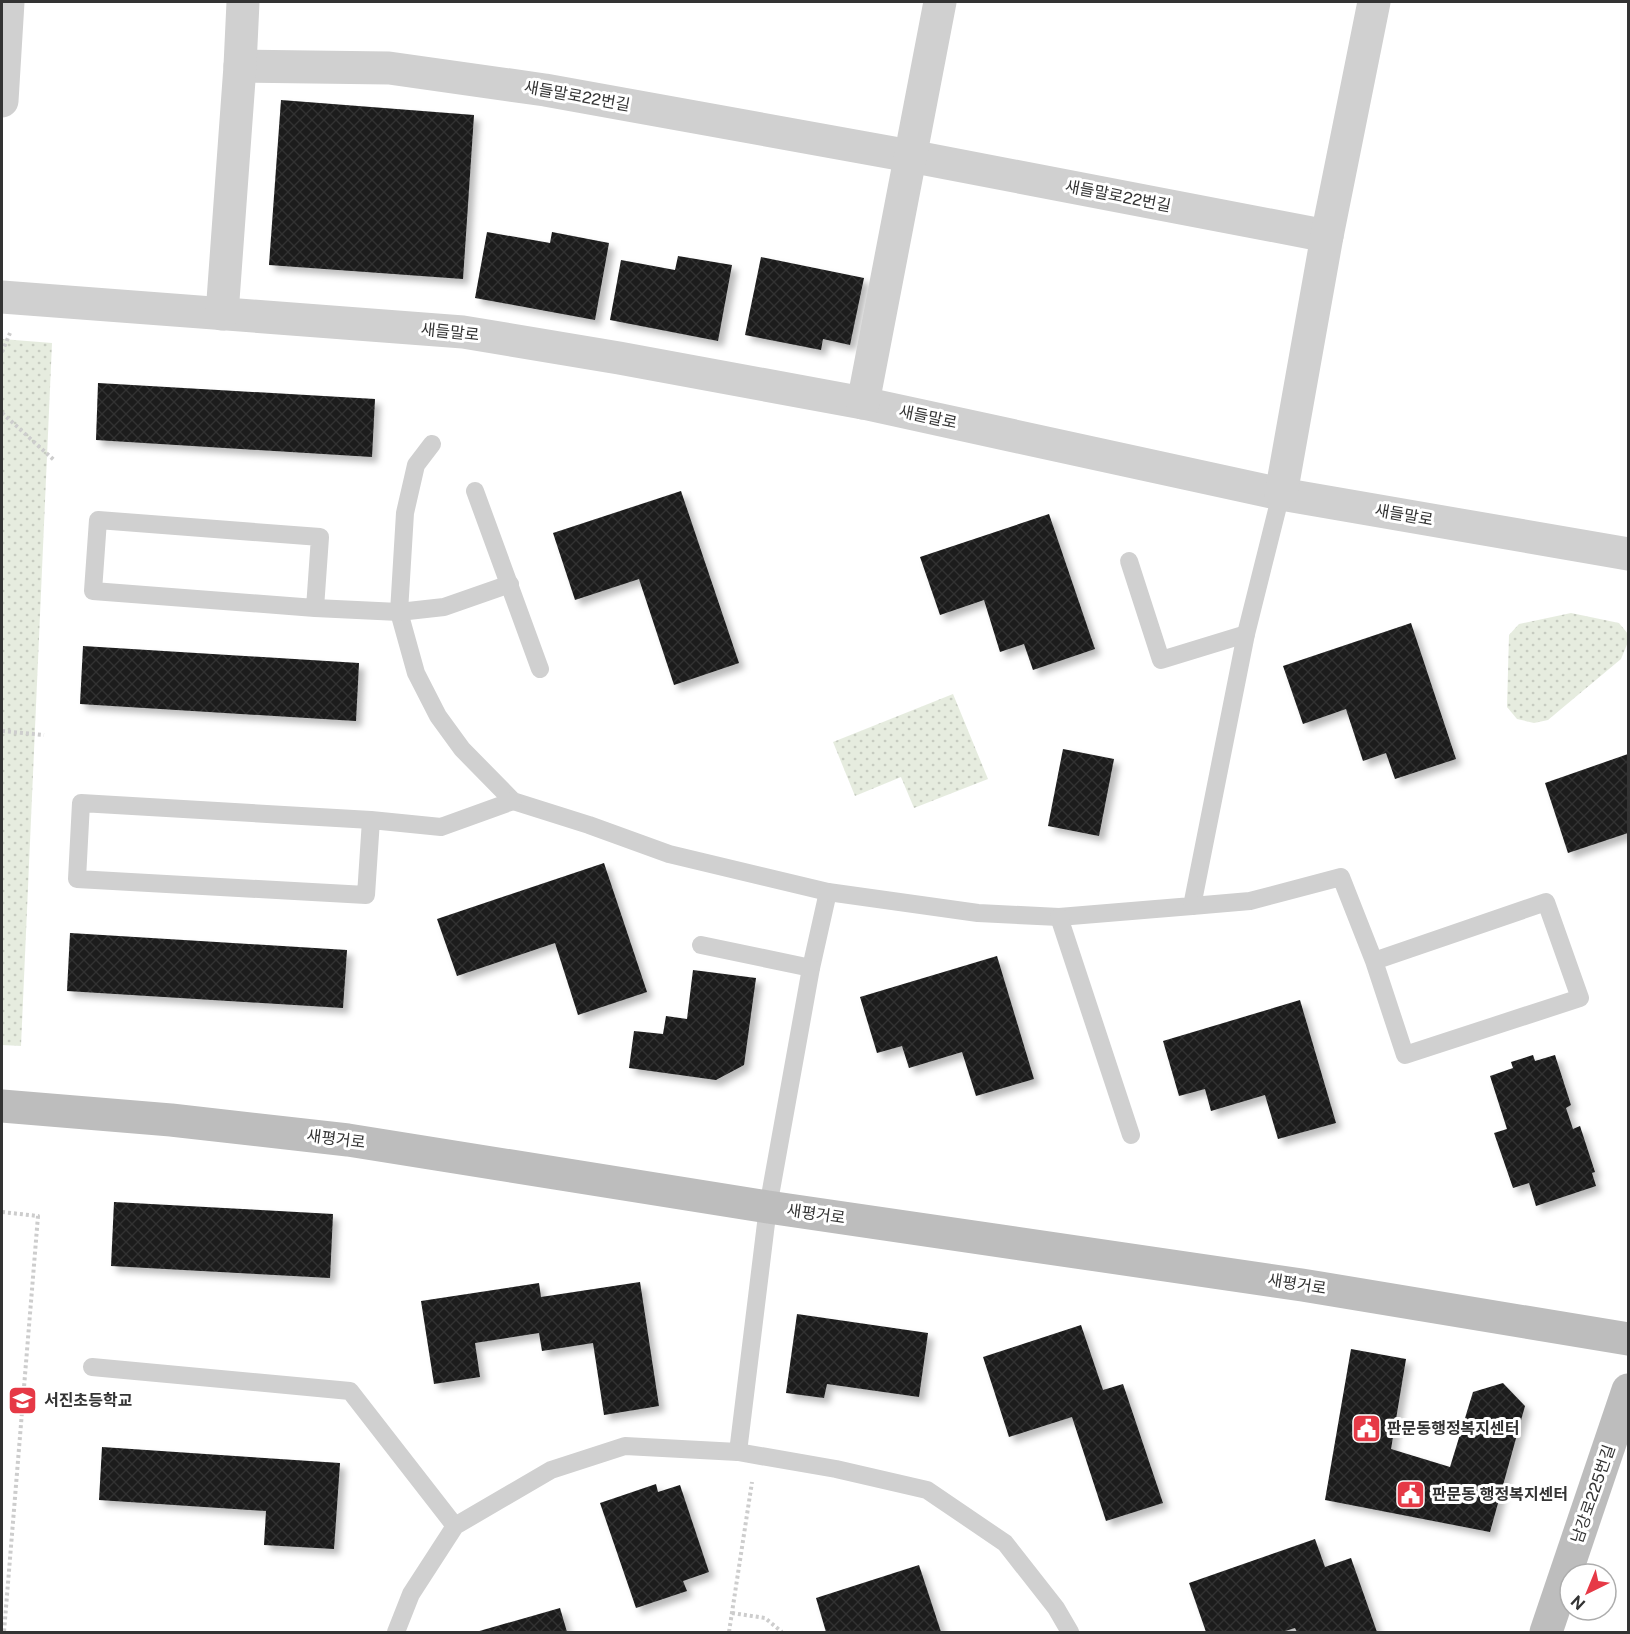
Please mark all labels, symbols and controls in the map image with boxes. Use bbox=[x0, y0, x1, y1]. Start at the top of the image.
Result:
street label: 새들말로22번길 bbox=[522, 77, 632, 115]
street label: 새들말로22번길 bbox=[1063, 176, 1173, 216]
street label: 새들말로 bbox=[420, 319, 481, 345]
street label: 새들말로 bbox=[897, 402, 959, 432]
street label: 새들말로 bbox=[1373, 501, 1435, 530]
street label: 새평거로 bbox=[306, 1126, 367, 1152]
street label: 새평거로 bbox=[786, 1200, 847, 1228]
street label: 새평거로 bbox=[1266, 1270, 1328, 1298]
school or university icon: 서진초등학교 bbox=[7, 1384, 39, 1416]
place label: 서진초등학교 bbox=[44, 1391, 133, 1410]
public building icon: 판문동행정복지센터 bbox=[1350, 1412, 1382, 1444]
place label: 판문동행정복지센터 bbox=[1387, 1419, 1519, 1438]
street label: 남강로225번길 bbox=[1567, 1442, 1619, 1546]
public building icon: 판문동 행정복지센터 bbox=[1395, 1478, 1427, 1510]
place label: 판문동 행정복지센터 bbox=[1432, 1485, 1568, 1504]
north arrow bbox=[1558, 1562, 1618, 1622]
text: N bbox=[1567, 1591, 1589, 1614]

